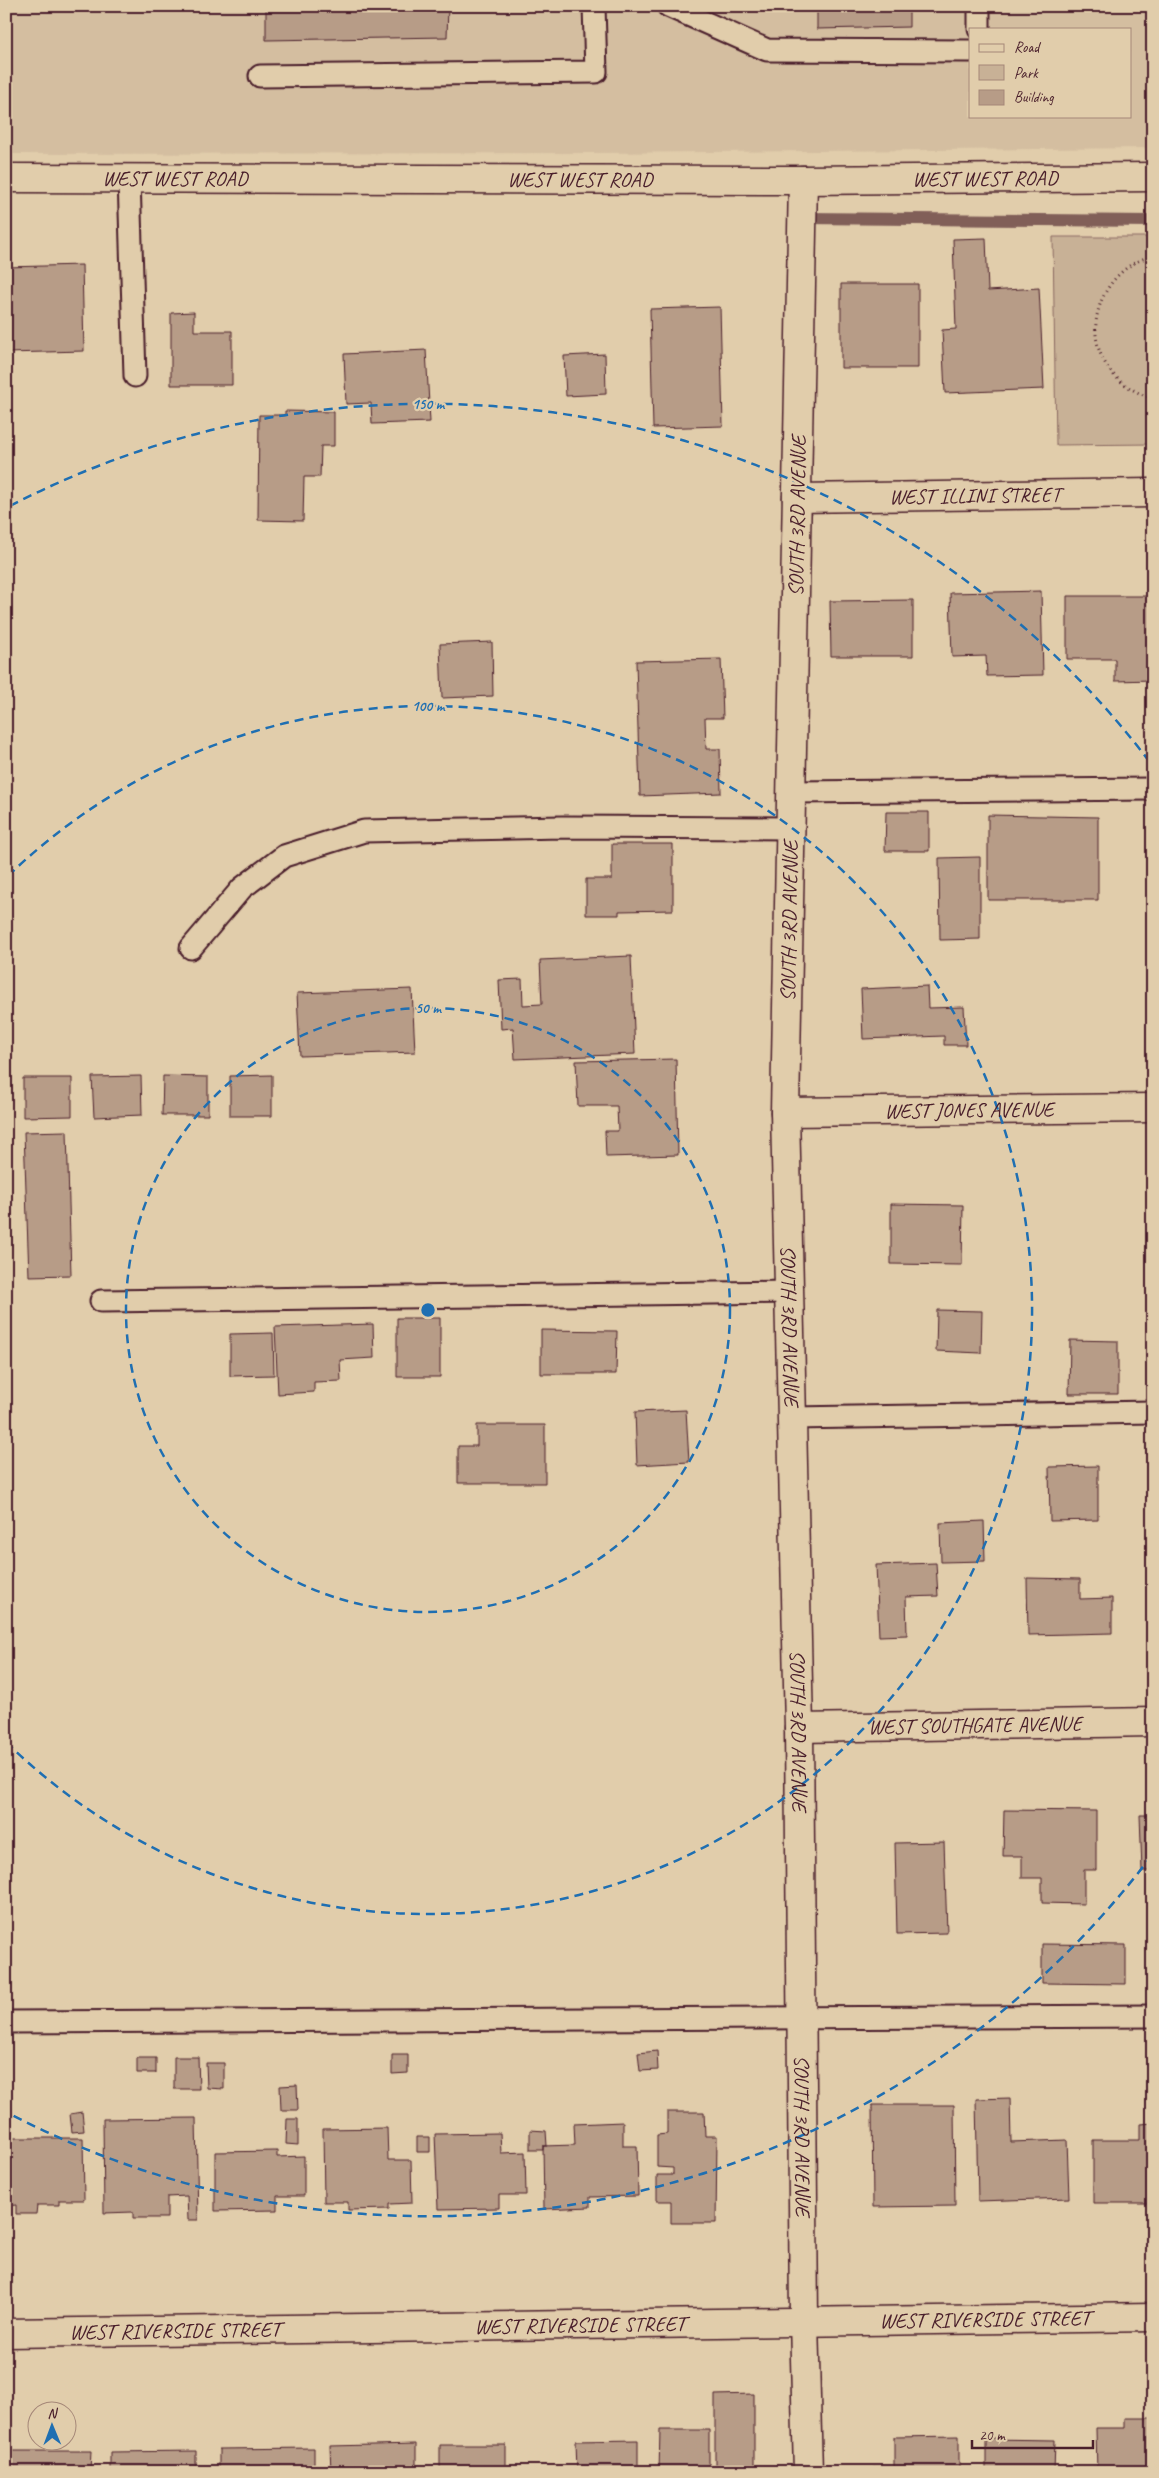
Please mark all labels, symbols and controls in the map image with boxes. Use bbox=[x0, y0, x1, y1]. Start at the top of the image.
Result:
legend bbox=[969, 28, 1132, 118]
text: Road bbox=[1014, 38, 1041, 57]
text: Park bbox=[1014, 64, 1039, 83]
text: Building bbox=[1014, 88, 1054, 107]
street label: WEST WEST ROAD bbox=[102, 165, 250, 192]
street label: WEST WEST ROAD bbox=[912, 165, 1060, 192]
street label: WEST WEST ROAD bbox=[507, 166, 655, 193]
text: 150 m bbox=[412, 395, 446, 414]
street label: SOUTH 3RD AVENUE bbox=[783, 432, 811, 597]
street label: WEST ILLINI STREET bbox=[889, 481, 1065, 510]
text: 100 m bbox=[412, 697, 446, 716]
street label: SOUTH 3RD AVENUE bbox=[775, 837, 803, 1002]
text: 50 m bbox=[415, 999, 442, 1018]
street label: WEST JONES AVENUE bbox=[884, 1096, 1057, 1124]
street label: SOUTH 3RD AVENUE bbox=[775, 1245, 805, 1409]
centre of rings bbox=[419, 1301, 437, 1319]
street label: SOUTH 3RD AVENUE bbox=[784, 1650, 813, 1814]
street label: WEST SOUTHGATE AVENUE bbox=[868, 1710, 1085, 1740]
street label: SOUTH 3RD AVENUE bbox=[789, 2055, 816, 2219]
street label: WEST RIVERSIDE STREET bbox=[879, 2305, 1096, 2334]
street label: WEST RIVERSIDE STREET bbox=[474, 2310, 691, 2339]
street label: WEST RIVERSIDE STREET bbox=[69, 2316, 286, 2345]
north arrow bbox=[28, 2400, 78, 2450]
text: N bbox=[47, 2405, 59, 2422]
scale bar bbox=[972, 2418, 1093, 2450]
text: 20 m bbox=[979, 2426, 1006, 2445]

